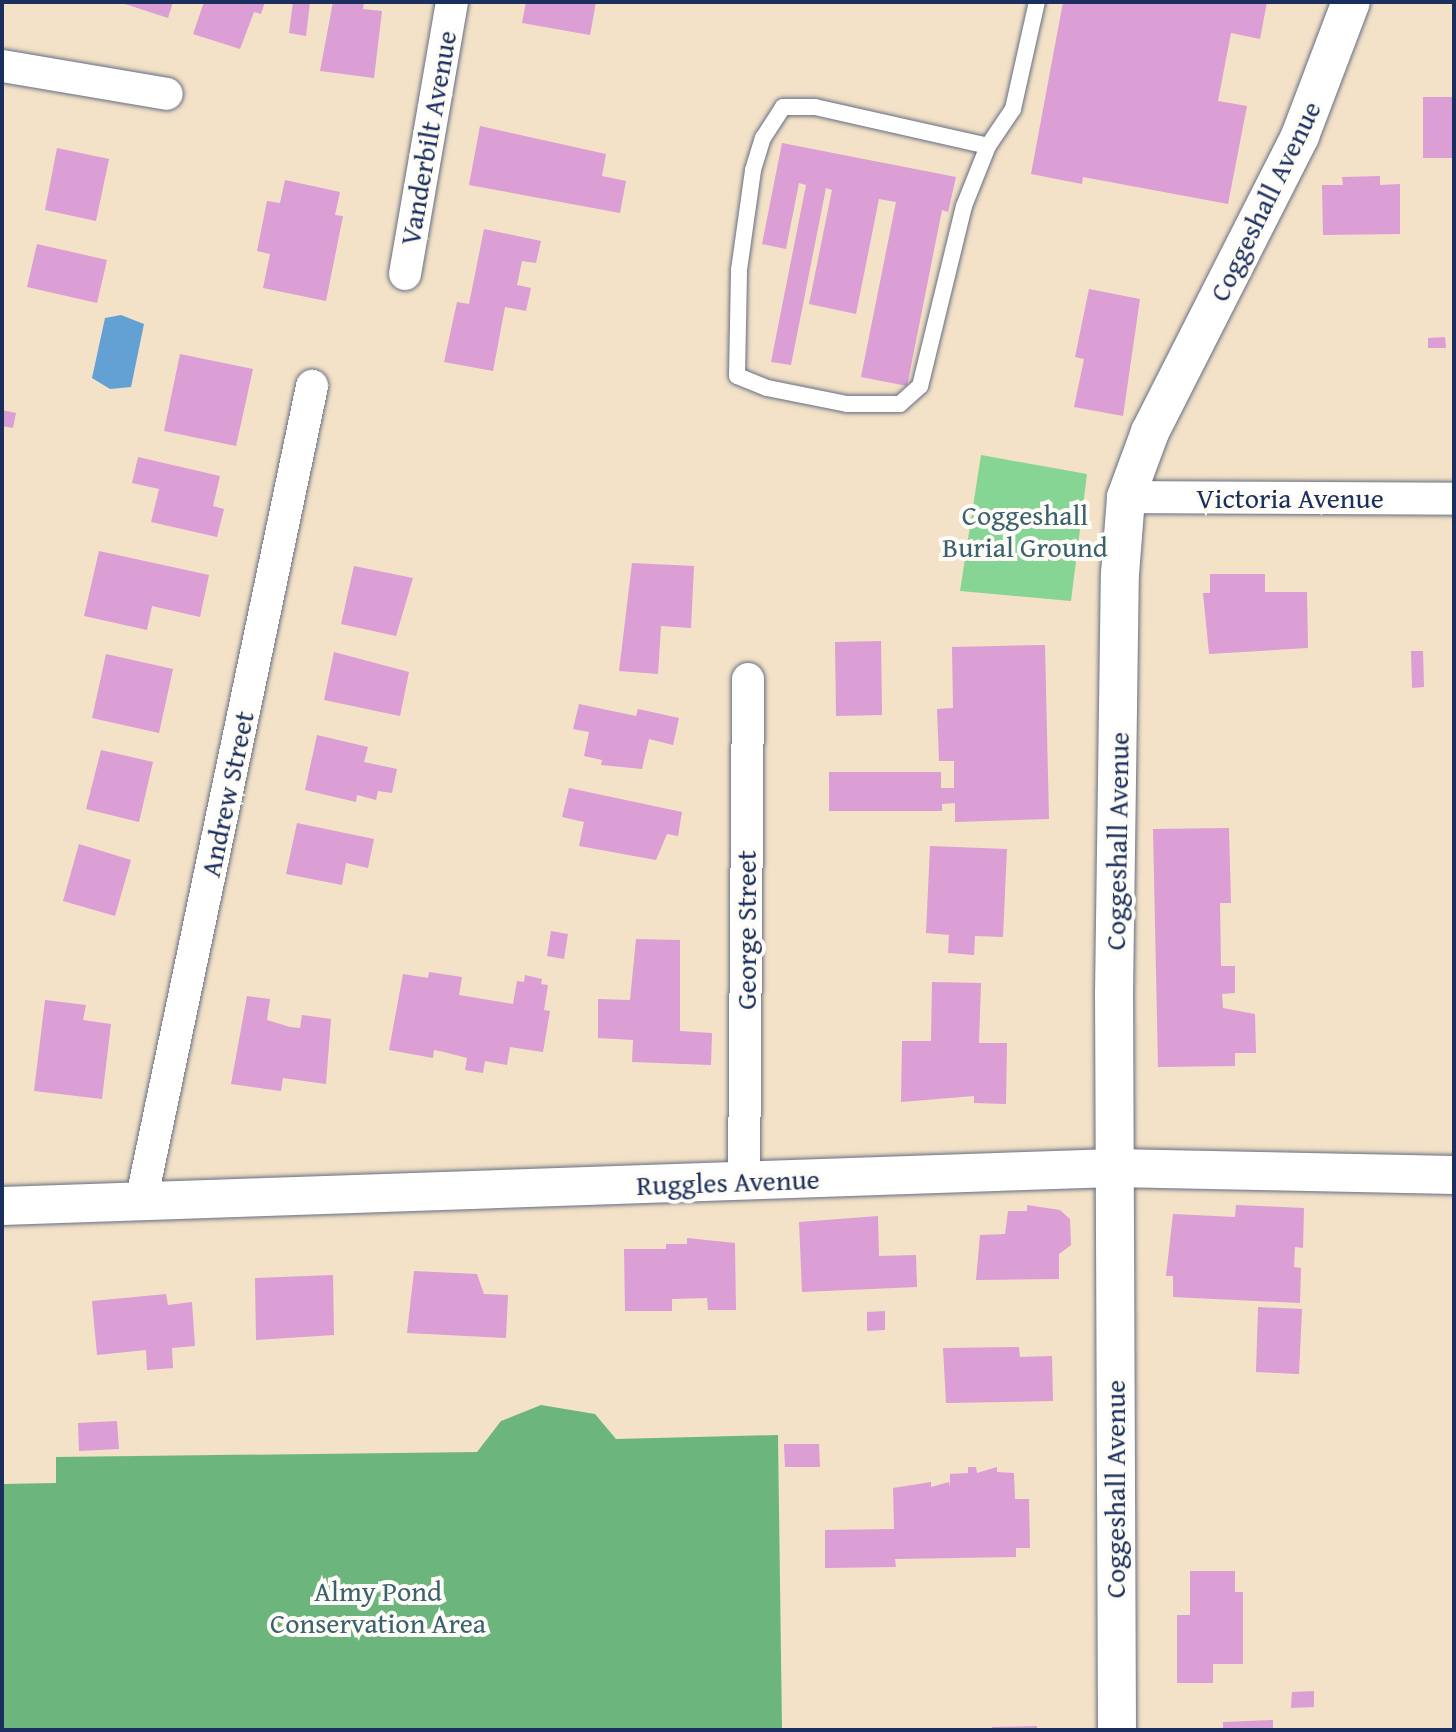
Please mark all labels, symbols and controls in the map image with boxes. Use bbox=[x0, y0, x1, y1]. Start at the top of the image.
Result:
street label: Vanderbilt Avenue bbox=[393, 28, 463, 248]
street label: Coggeshall Avenue bbox=[1202, 95, 1328, 307]
street label: Victoria Avenue bbox=[1196, 481, 1384, 515]
park label: Coggeshall Burial Ground bbox=[942, 498, 1108, 564]
street label: Andrew Street bbox=[193, 708, 261, 880]
street label: Coggeshall Avenue bbox=[1098, 731, 1136, 951]
street label: George Street bbox=[729, 850, 763, 1010]
street label: Ruggles Avenue bbox=[636, 1162, 820, 1202]
street label: Coggeshall Avenue bbox=[1098, 1380, 1132, 1598]
park label: Almy Pond Conservation Area bbox=[270, 1574, 486, 1640]

